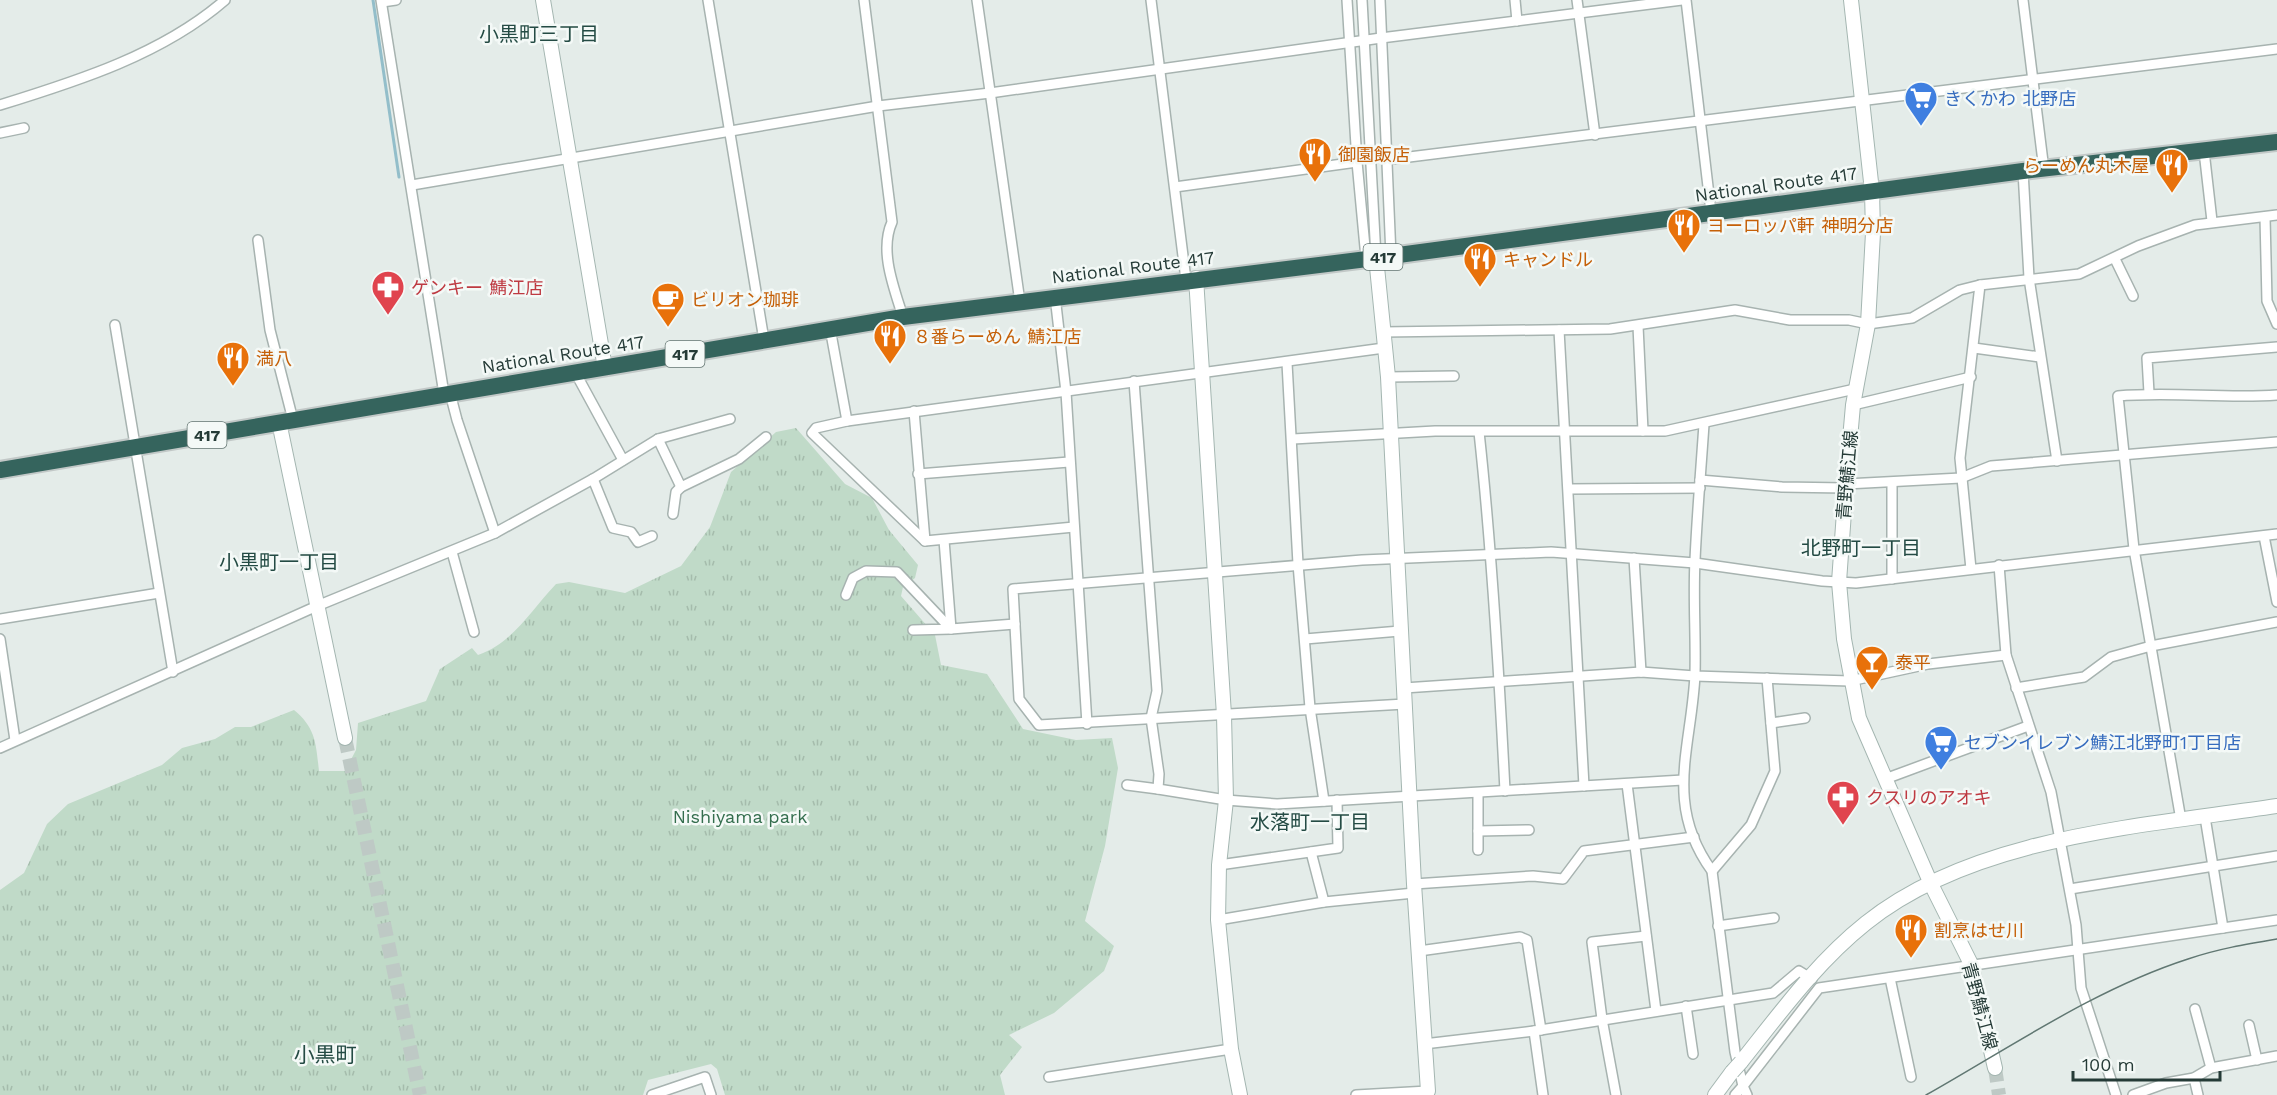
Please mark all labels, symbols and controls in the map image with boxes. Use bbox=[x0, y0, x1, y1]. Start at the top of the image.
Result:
district label: 小黒町三丁目 bbox=[479, 22, 599, 46]
supermarket icon: きくかわ 北野店 bbox=[1903, 80, 1939, 127]
place label: きくかわ 北野店 bbox=[1944, 88, 2076, 109]
restaurant icon: 御園飯店 bbox=[1297, 136, 1333, 183]
place label: 御園飯店 bbox=[1338, 144, 1410, 165]
restaurant icon: らーめん丸木屋 bbox=[2154, 147, 2190, 194]
place label: らーめん丸木屋 bbox=[2023, 155, 2149, 176]
street label: National Route 417 bbox=[1693, 162, 1859, 206]
restaurant icon: ヨーロッパ軒 神明分店 bbox=[1666, 207, 1702, 254]
place label: ヨーロッパ軒 神明分店 bbox=[1707, 215, 1893, 236]
restaurant icon: キャンドル bbox=[1462, 241, 1498, 288]
road number: 417 bbox=[1364, 244, 1402, 270]
street label: National Route 417 bbox=[1050, 247, 1216, 287]
place label: キャンドル bbox=[1503, 249, 1593, 270]
pharmacy icon: ゲンキー 鯖江店 bbox=[370, 269, 406, 316]
place label: ゲンキー 鯖江店 bbox=[411, 277, 543, 298]
cafe icon: ビリオン珈琲 bbox=[650, 281, 686, 328]
place label: ビリオン珈琲 bbox=[691, 289, 799, 310]
restaurant icon: ８番らーめん 鯖江店 bbox=[872, 318, 908, 365]
place label: ８番らーめん 鯖江店 bbox=[913, 326, 1081, 347]
street label: National Route 417 bbox=[480, 331, 646, 377]
restaurant icon: 満八 bbox=[215, 340, 251, 387]
road number: 417 bbox=[666, 341, 704, 367]
place label: 満八 bbox=[256, 348, 292, 369]
road number: 417 bbox=[188, 422, 226, 448]
street label: 青野鯖江線 bbox=[1833, 429, 1861, 521]
district label: 北野町一丁目 bbox=[1801, 536, 1921, 560]
district label: 小黒町一丁目 bbox=[219, 550, 339, 574]
bar icon: 泰平 bbox=[1854, 644, 1890, 691]
place label: 泰平 bbox=[1895, 652, 1931, 673]
supermarket icon: セブンイレブン鯖江北野町1丁目店 bbox=[1923, 724, 1959, 771]
place label: セブンイレブン鯖江北野町1丁目店 bbox=[1964, 732, 2241, 753]
pharmacy icon: クスリのアオキ bbox=[1825, 779, 1861, 826]
place label: クスリのアオキ bbox=[1866, 787, 1991, 808]
park label: Nishiyama park bbox=[673, 806, 807, 827]
district label: 水落町一丁目 bbox=[1250, 810, 1370, 834]
restaurant icon: 割烹はせ川 bbox=[1893, 912, 1929, 959]
place label: 割烹はせ川 bbox=[1934, 920, 2024, 941]
street label: 青野鯖江線 bbox=[1958, 960, 2002, 1052]
district label: 小黒町 bbox=[294, 1042, 357, 1067]
scale bar bbox=[2073, 1044, 2220, 1082]
text: 100 m bbox=[2082, 1054, 2135, 1075]

